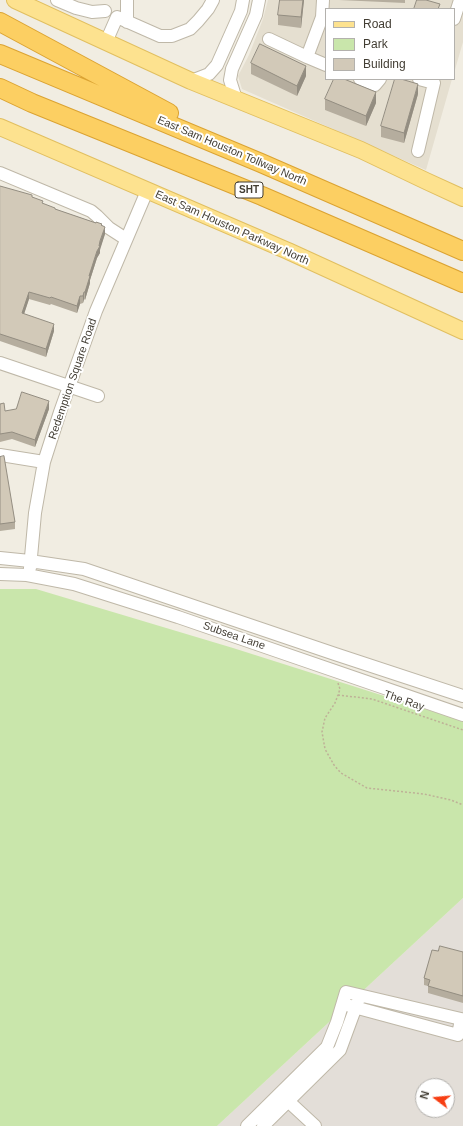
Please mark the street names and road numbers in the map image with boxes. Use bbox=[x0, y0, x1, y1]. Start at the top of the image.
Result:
street label: East Sam Houston Tollway North bbox=[155, 114, 309, 188]
road number: SHT bbox=[235, 182, 263, 198]
street label: East Sam Houston Parkway North bbox=[153, 188, 311, 268]
street label: Redemption Square Road bbox=[46, 317, 100, 441]
street label: Subsea Lane bbox=[201, 619, 267, 653]
street label: The Ray bbox=[382, 688, 426, 714]

